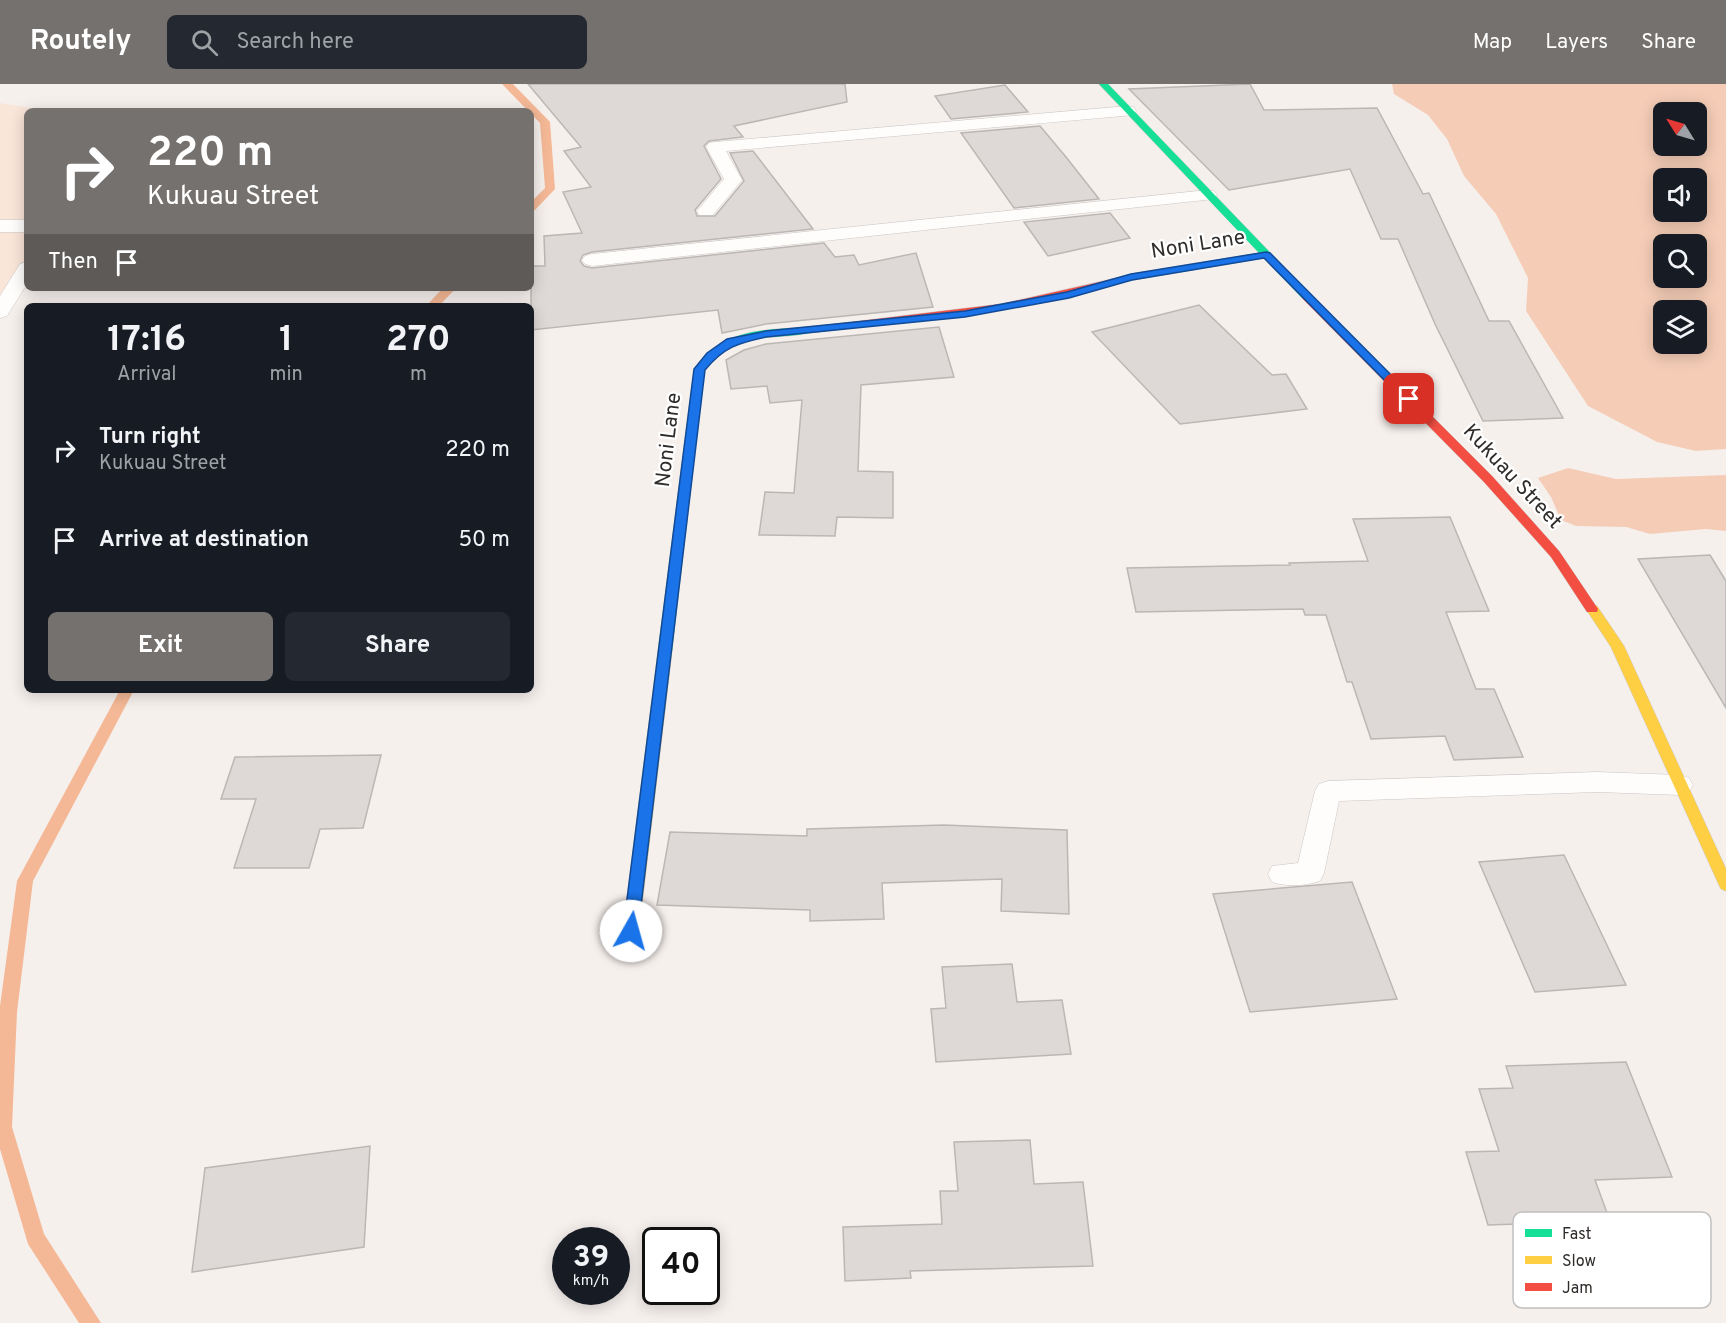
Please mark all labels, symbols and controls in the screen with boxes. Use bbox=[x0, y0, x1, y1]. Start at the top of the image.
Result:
search box bbox=[167, 15, 587, 69]
text: Routely bbox=[30, 24, 131, 60]
icon: search bbox=[188, 26, 221, 59]
text: Search here bbox=[236, 29, 354, 56]
text: Map bbox=[1473, 29, 1512, 56]
text: Layers bbox=[1545, 29, 1608, 56]
text: Share bbox=[1641, 29, 1696, 56]
north arrow bbox=[1653, 102, 1707, 156]
map controls bbox=[1653, 102, 1707, 354]
text: 220 m bbox=[147, 128, 273, 181]
icon: right bbox=[48, 132, 126, 210]
button: sound bbox=[1653, 168, 1707, 222]
text: Kukuau Street bbox=[147, 180, 319, 214]
street label: Noni Lane bbox=[1149, 224, 1247, 266]
button: search bbox=[1653, 234, 1707, 288]
icon: arrive bbox=[110, 246, 143, 279]
text: Then bbox=[48, 249, 98, 276]
button: layers bbox=[1653, 300, 1707, 354]
text: 17:16 bbox=[107, 318, 186, 364]
text: 1 bbox=[279, 318, 293, 364]
text: 270 bbox=[386, 318, 451, 364]
text: Arrival bbox=[117, 362, 177, 388]
text: min bbox=[269, 362, 303, 388]
text: m bbox=[410, 362, 427, 388]
pin bbox=[1383, 373, 1434, 424]
icon: arrive bbox=[1392, 382, 1425, 415]
street label: Noni Lane bbox=[650, 391, 688, 489]
street label: Kukuau Street bbox=[1456, 419, 1568, 535]
text: Turn right bbox=[99, 424, 201, 451]
icon: right bbox=[48, 434, 81, 467]
text: 220 m bbox=[445, 437, 510, 464]
text: Kukuau Street bbox=[99, 451, 227, 477]
icon: arrive bbox=[48, 524, 81, 557]
text: Arrive at destination bbox=[99, 527, 309, 554]
text: 50 m bbox=[458, 527, 510, 554]
button: Exit bbox=[48, 612, 273, 681]
button: Share bbox=[285, 612, 510, 681]
position arrow bbox=[599, 899, 663, 963]
legend bbox=[1513, 1212, 1711, 1308]
text: Fast bbox=[1562, 1225, 1592, 1245]
speed limit sign: 40 bbox=[642, 1227, 720, 1305]
text: 39 bbox=[573, 1240, 609, 1277]
text: Slow bbox=[1562, 1252, 1596, 1272]
text: km/h bbox=[573, 1272, 609, 1291]
text: Jam bbox=[1562, 1279, 1593, 1299]

